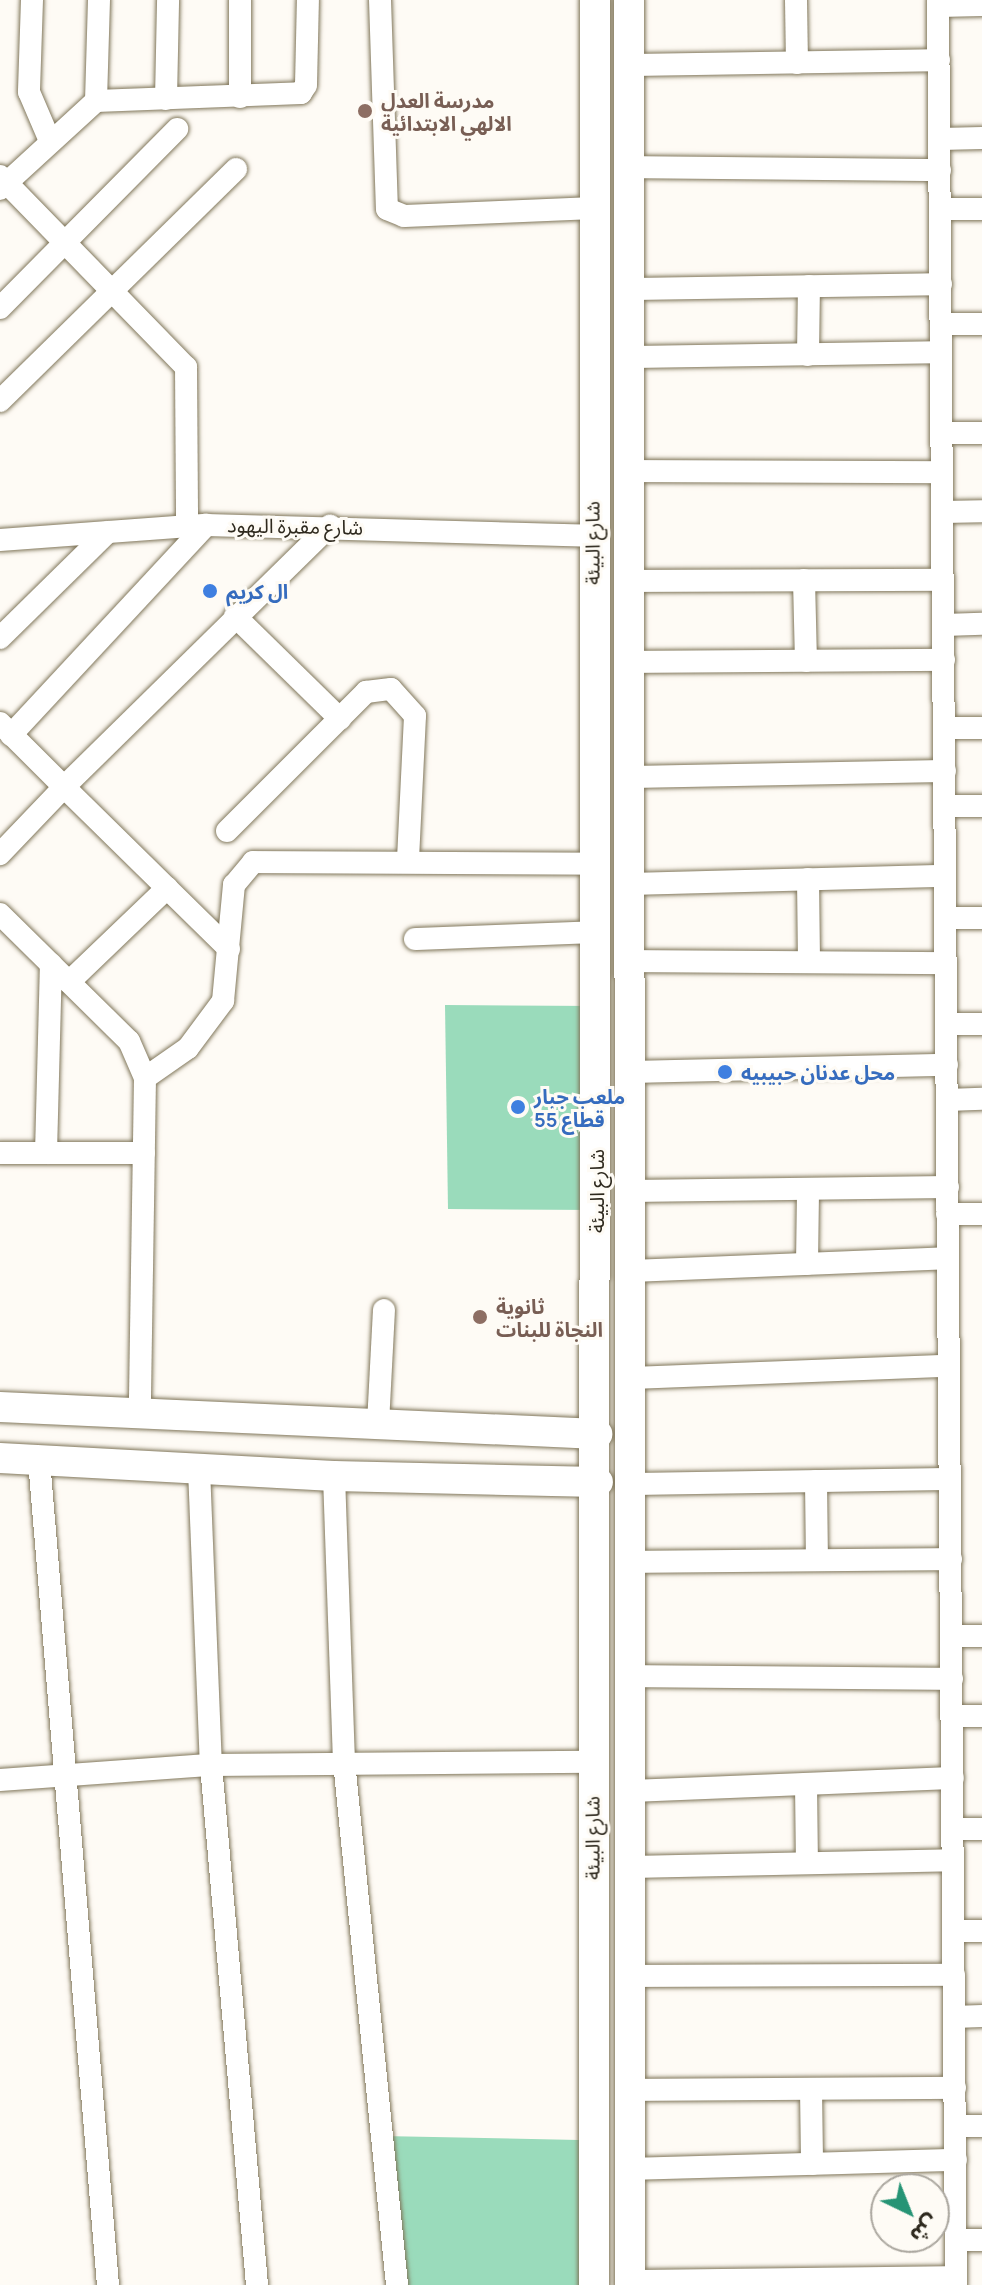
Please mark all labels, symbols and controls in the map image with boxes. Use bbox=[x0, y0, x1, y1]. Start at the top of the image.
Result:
place label: مدرسة العدل الالهي الابتدائية bbox=[381, 88, 512, 135]
marker: مدرسة العدل الالهي الابتدائية bbox=[356, 102, 374, 120]
street label: شارع البيئة bbox=[580, 501, 604, 585]
street label: شارع مقبرة اليهود bbox=[227, 513, 363, 539]
place label: ال كريم bbox=[226, 579, 288, 603]
marker: ال كريم bbox=[201, 582, 219, 600]
place label: محل عدنان حبيبيه bbox=[741, 1060, 895, 1084]
marker: محل عدنان حبيبيه bbox=[716, 1063, 734, 1081]
place label: ملعب جبار قطاع 55 bbox=[534, 1084, 625, 1131]
marker: ملعب جبار قطاع 55 bbox=[509, 1098, 527, 1116]
street label: شارع البيئة bbox=[584, 1149, 608, 1233]
place label: ثانوية النجاة للبنات bbox=[496, 1294, 603, 1341]
marker: ثانوية النجاة للبنات bbox=[471, 1308, 489, 1326]
street label: شارع البيئة bbox=[580, 1796, 604, 1880]
north arrow bbox=[870, 2173, 950, 2253]
text: ش bbox=[904, 2208, 946, 2250]

